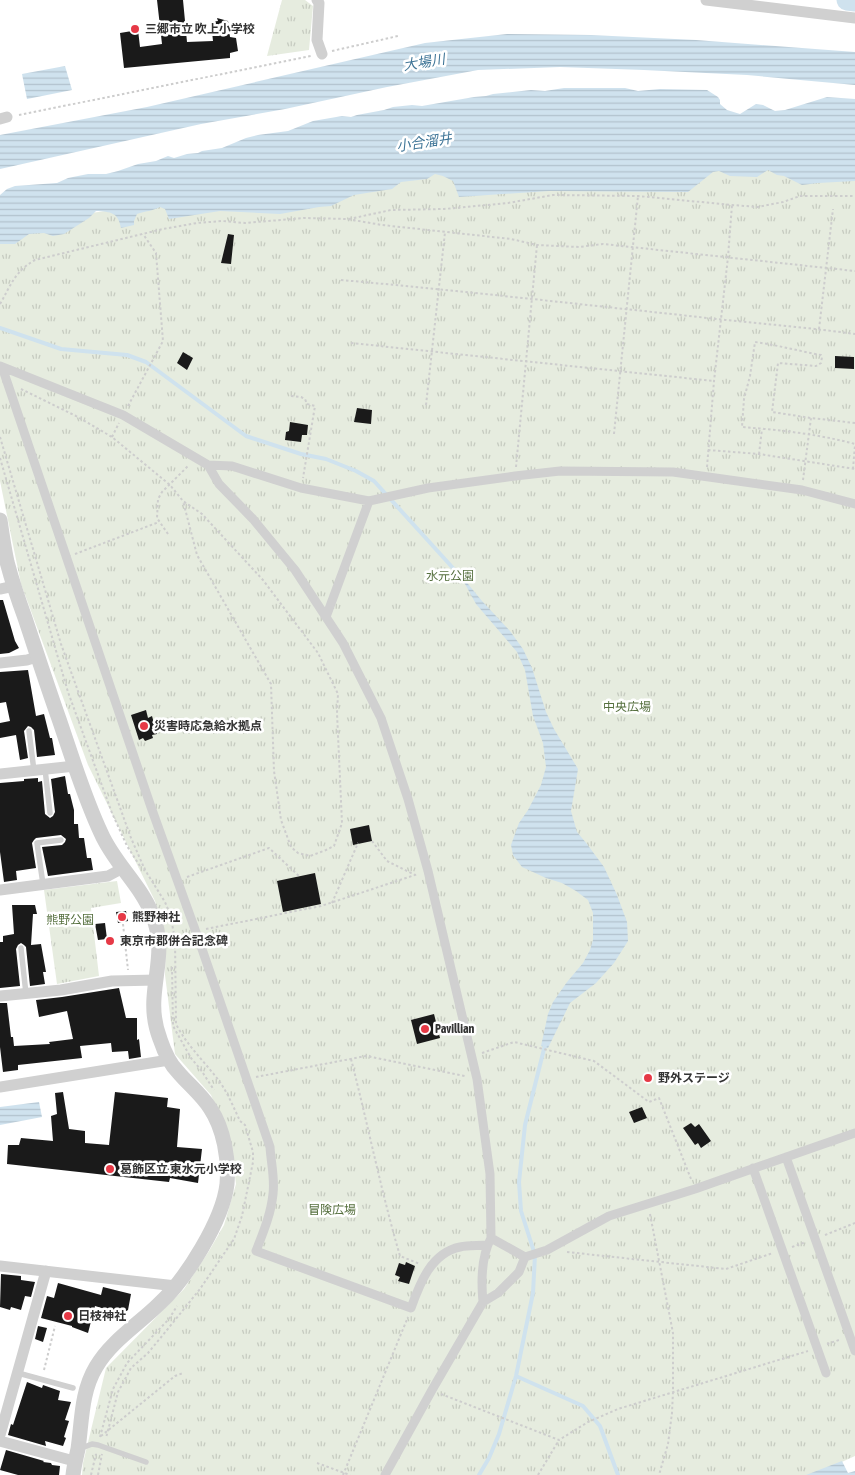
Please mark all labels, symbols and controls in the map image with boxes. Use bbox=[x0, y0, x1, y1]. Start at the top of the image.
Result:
place label: 三郷市立 吹上小学校 bbox=[145, 22, 255, 36]
marker: 三郷市立 吹上小学校 bbox=[129, 23, 141, 35]
water label: 大場川 bbox=[402, 51, 448, 73]
water label: 小合溜井 bbox=[395, 129, 455, 154]
park label: 水元公園 bbox=[426, 569, 474, 583]
park label: 中央広場 bbox=[603, 700, 651, 714]
place label: 災害時応急給水拠点 bbox=[154, 719, 262, 733]
marker: 災害時応急給水拠点 bbox=[138, 720, 150, 732]
place label: 熊野神社 bbox=[132, 910, 180, 924]
marker: 熊野神社 bbox=[116, 911, 128, 923]
park label: 熊野公園 bbox=[46, 913, 94, 927]
place label: 東京市郡併合記念碑 bbox=[120, 934, 228, 948]
marker: 東京市郡併合記念碑 bbox=[104, 935, 116, 947]
place label: Pavillian bbox=[435, 1022, 475, 1036]
marker: Pavillian bbox=[419, 1023, 431, 1035]
place label: 野外ステージ bbox=[658, 1071, 730, 1085]
marker: 野外ステージ bbox=[642, 1072, 654, 1084]
place label: 葛飾区立 東水元小学校 bbox=[120, 1162, 242, 1176]
marker: 葛飾区立 東水元小学校 bbox=[104, 1163, 116, 1175]
park label: 冒険広場 bbox=[308, 1203, 356, 1217]
place label: 日枝神社 bbox=[78, 1309, 126, 1323]
marker: 日枝神社 bbox=[62, 1310, 74, 1322]

